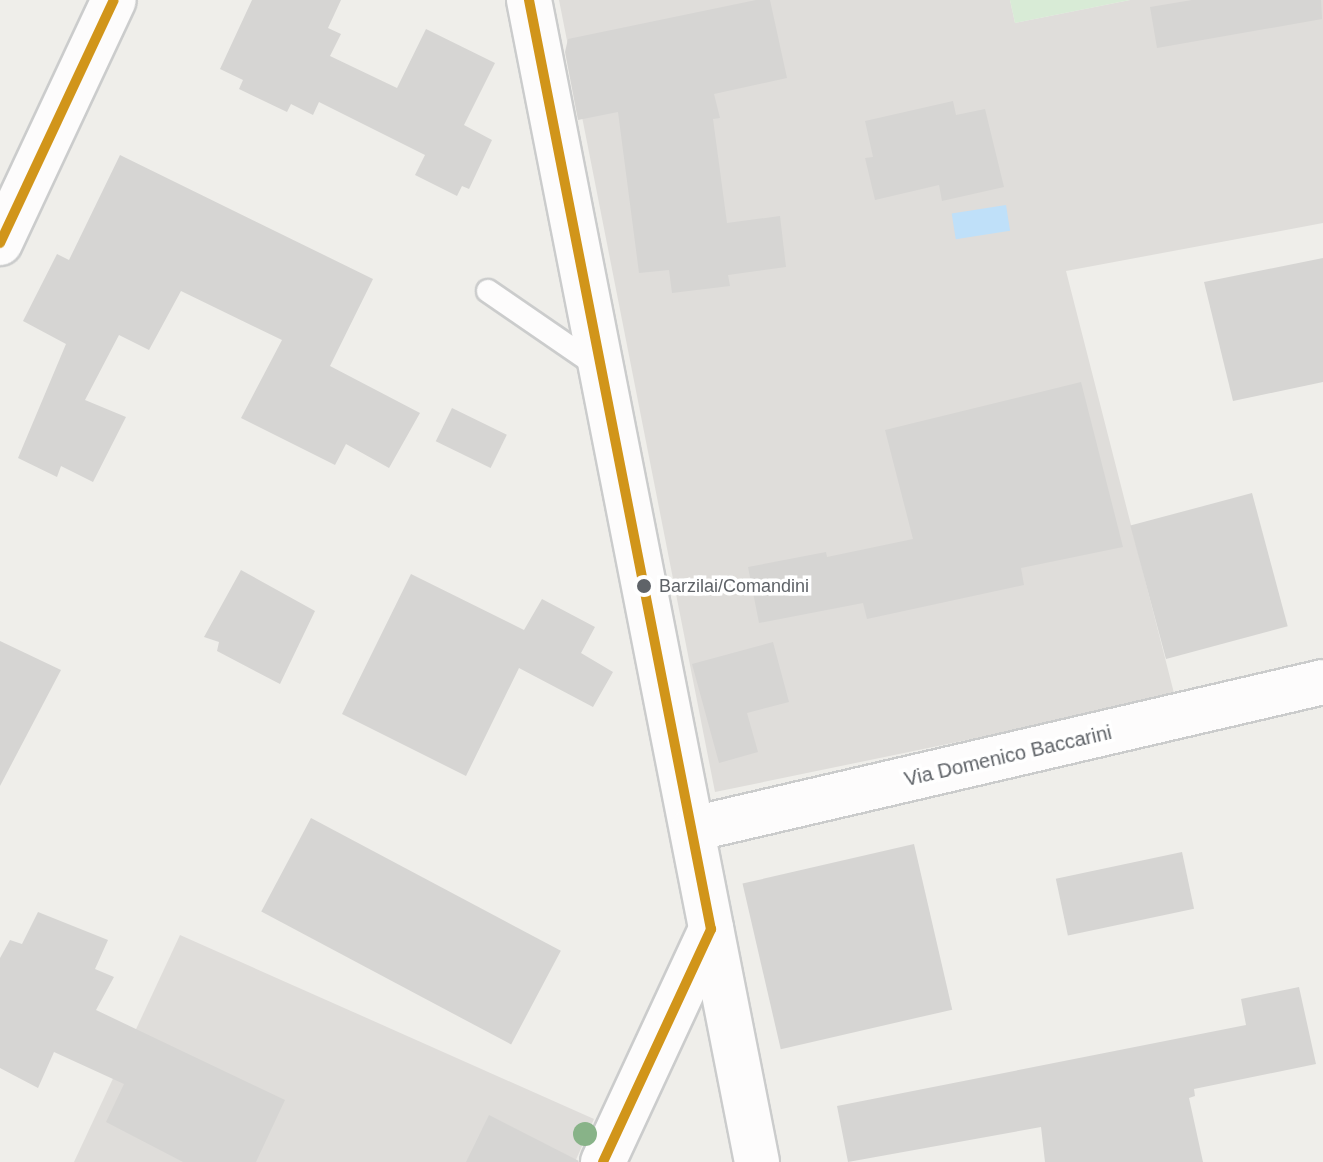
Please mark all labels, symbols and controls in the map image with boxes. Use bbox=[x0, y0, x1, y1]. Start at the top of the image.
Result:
place label: Barzilai/Comandini bbox=[659, 575, 809, 597]
marker: Barzilai/Comandini bbox=[636, 578, 652, 594]
street label: Via Domenico Baccarini bbox=[902, 720, 1114, 792]

